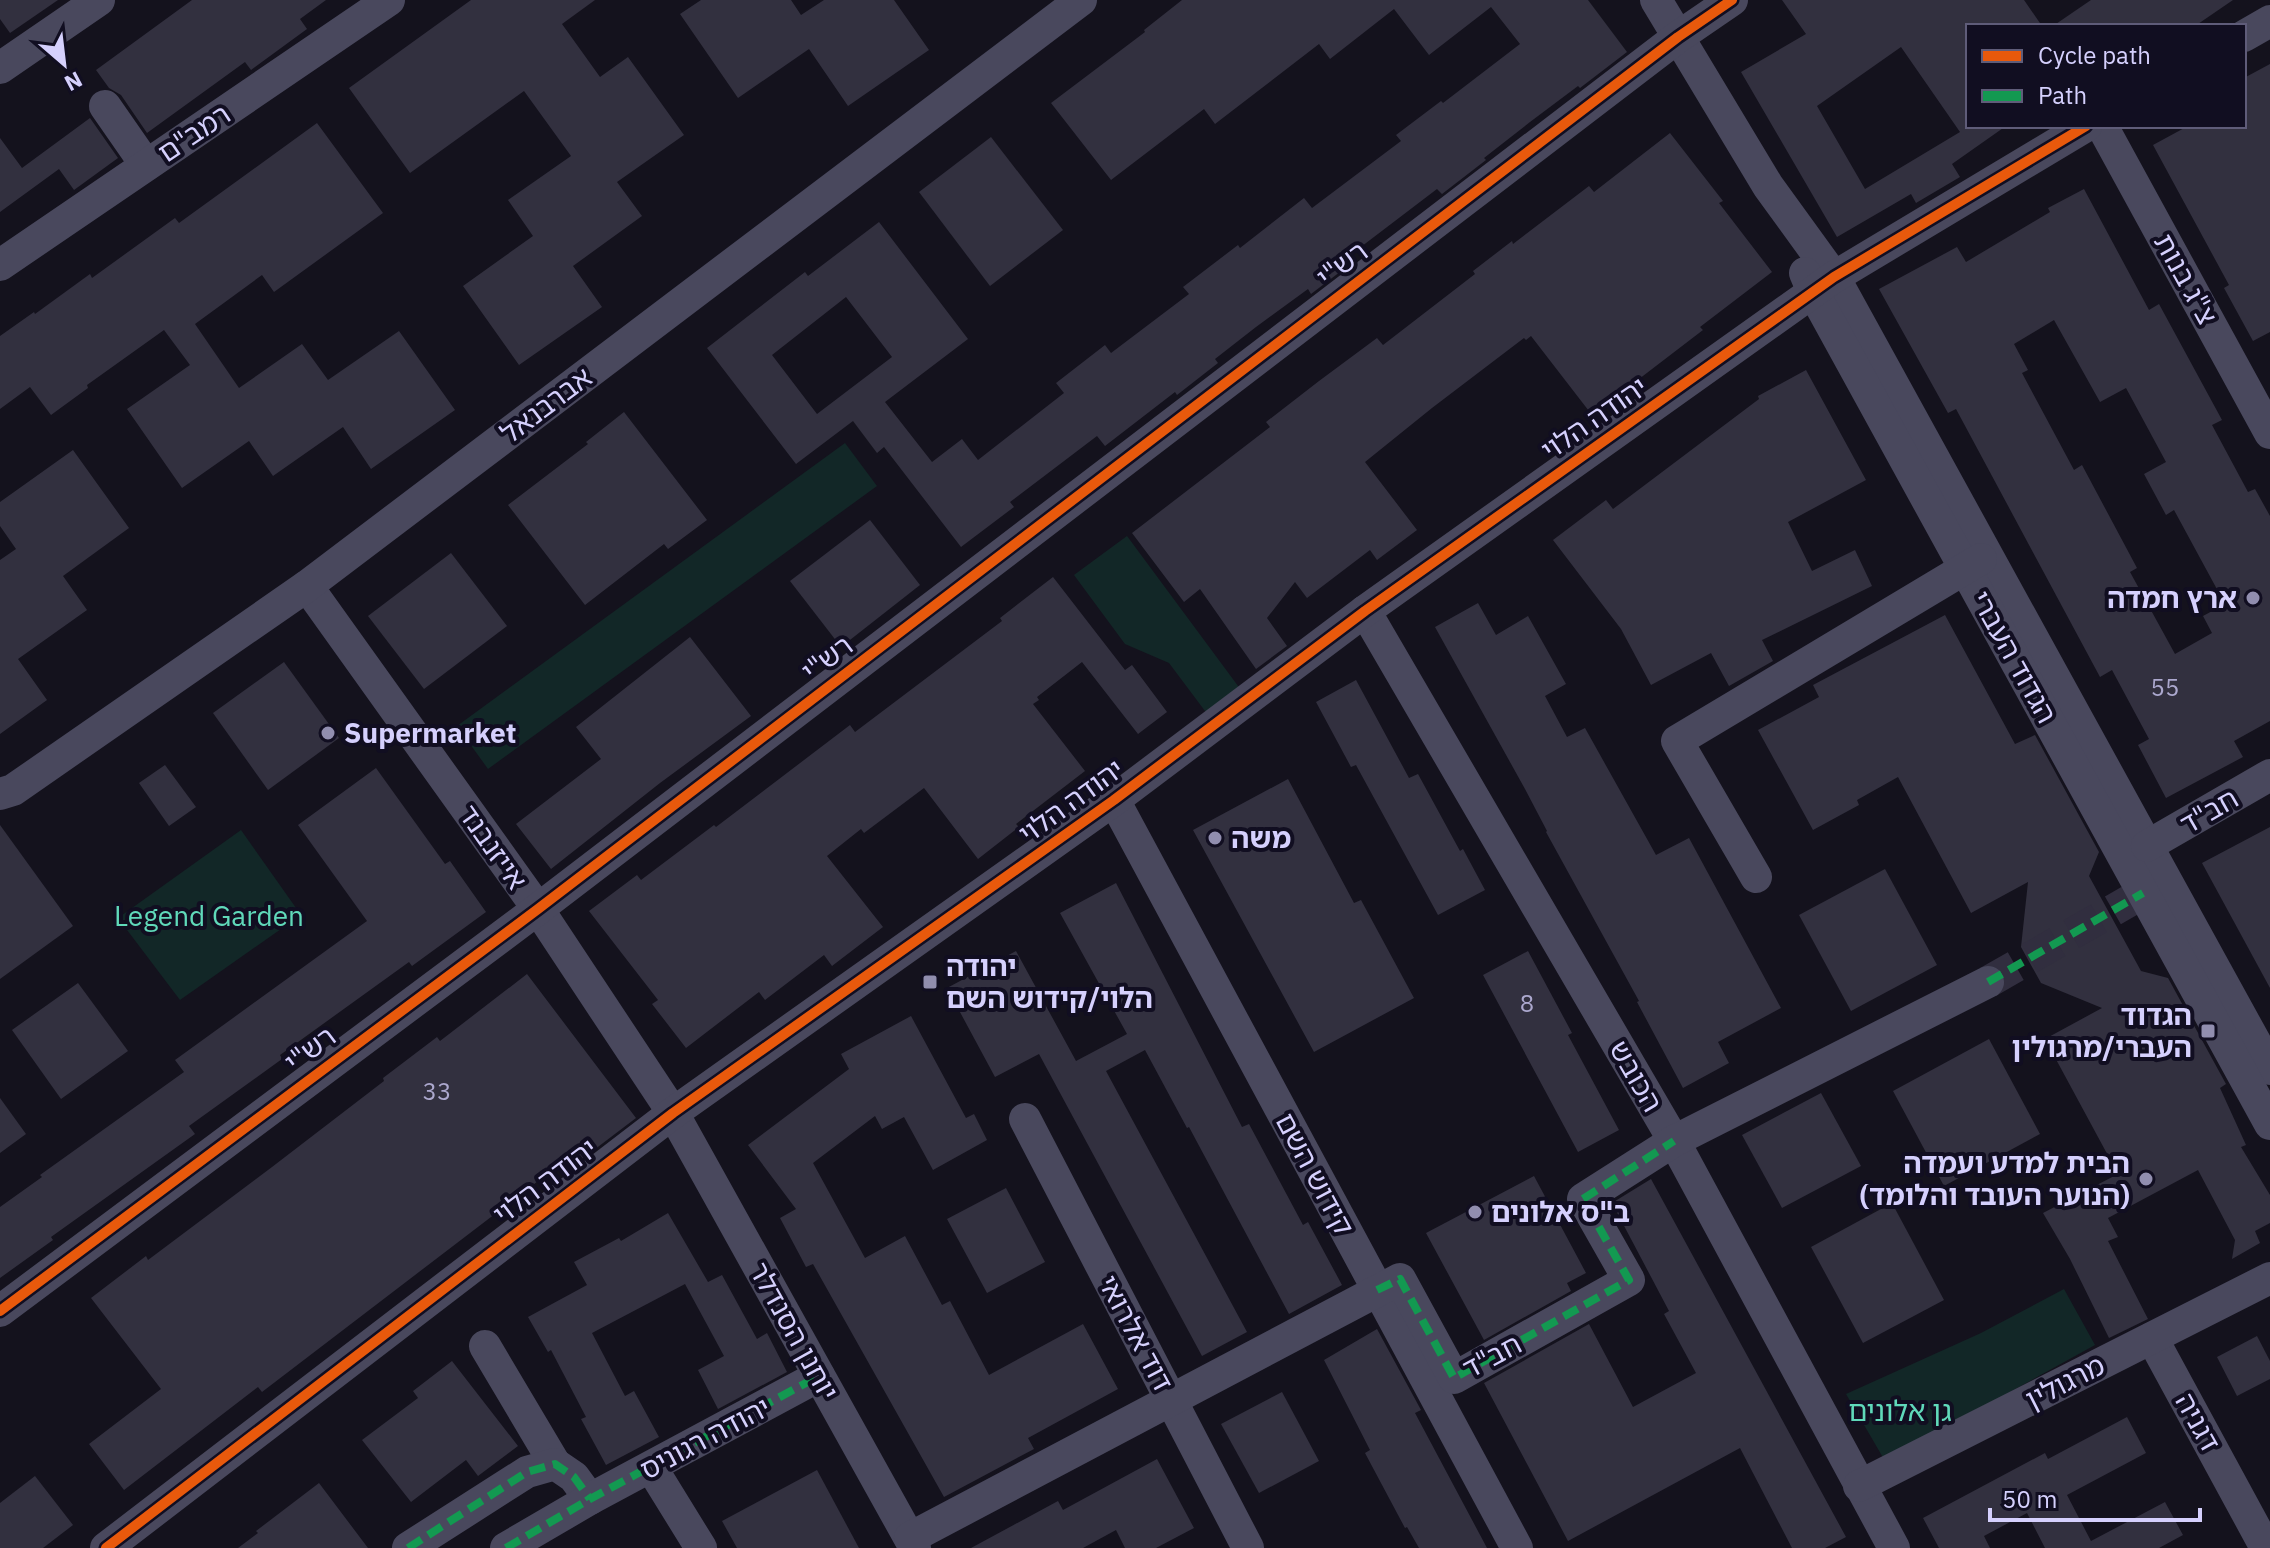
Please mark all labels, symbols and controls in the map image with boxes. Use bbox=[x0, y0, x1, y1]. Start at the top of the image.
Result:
north arrow bbox=[24, 24, 104, 104]
legend bbox=[1966, 24, 2246, 128]
text: Cycle path bbox=[2038, 39, 2151, 71]
text: N bbox=[60, 66, 87, 99]
text: Path bbox=[2038, 79, 2087, 111]
street label: רמב"ם bbox=[150, 95, 237, 170]
street label: צ"ג בנות bbox=[2146, 227, 2227, 331]
street label: רש"י bbox=[1309, 232, 1375, 295]
street label: אברבנאל bbox=[493, 358, 599, 451]
street label: יהודה הלוי bbox=[1533, 368, 1654, 468]
place label: ארץ חמדה bbox=[2107, 579, 2237, 616]
street label: הגדוד העברי bbox=[1963, 584, 2066, 729]
marker: ארץ חמדה bbox=[2244, 589, 2262, 607]
street label: רש"י bbox=[794, 626, 860, 689]
house number: 55 bbox=[2151, 671, 2179, 703]
place label: Supermarket bbox=[344, 714, 516, 751]
marker: Supermarket bbox=[319, 724, 337, 742]
street label: יהודה הלוי bbox=[1011, 750, 1131, 851]
street label: חב"ד bbox=[2173, 779, 2245, 842]
street label: אייזנבנד bbox=[451, 797, 536, 896]
place label: משה bbox=[1231, 819, 1291, 856]
marker: משה bbox=[1206, 829, 1224, 847]
park label: Legend Garden bbox=[114, 897, 304, 934]
place label: יהודה הלוי/קידוש השם bbox=[946, 947, 1153, 1016]
marker: יהודה הלוי/קידוש השם bbox=[921, 973, 939, 991]
house number: 8 bbox=[1520, 987, 1534, 1019]
place label: הגדוד העברי/מרגולין bbox=[2012, 996, 2192, 1065]
street label: רש"י bbox=[277, 1017, 343, 1080]
marker: הגדוד העברי/מרגולין bbox=[2199, 1022, 2217, 1040]
street label: הכובש bbox=[1601, 1033, 1672, 1118]
house number: 33 bbox=[423, 1075, 451, 1107]
street label: קידוש השם bbox=[1268, 1106, 1363, 1241]
street label: יהודה הלוי bbox=[485, 1129, 604, 1232]
place label: הבית למדע ועמדה (הנוער העובד והלומד) bbox=[1860, 1144, 2130, 1213]
marker: הבית למדע ועמדה (הנוער העובד והלומד) bbox=[2137, 1170, 2155, 1188]
place label: ב"ס אלונים bbox=[1491, 1193, 1630, 1230]
marker: ב"ס אלונים bbox=[1466, 1203, 1484, 1221]
street label: יוחנן הסנדלר bbox=[741, 1255, 848, 1406]
street label: דוד אלרואי bbox=[1091, 1268, 1182, 1397]
street label: חב"ד bbox=[1456, 1325, 1528, 1386]
street label: מרגולין bbox=[2019, 1346, 2111, 1417]
street label: דגניה bbox=[2167, 1386, 2229, 1457]
street label: יהודה רגוניס bbox=[633, 1388, 776, 1487]
park label: גן אלונים bbox=[1848, 1392, 1952, 1429]
scale bar bbox=[1990, 1472, 2200, 1522]
text: 50 m bbox=[2002, 1483, 2057, 1515]

